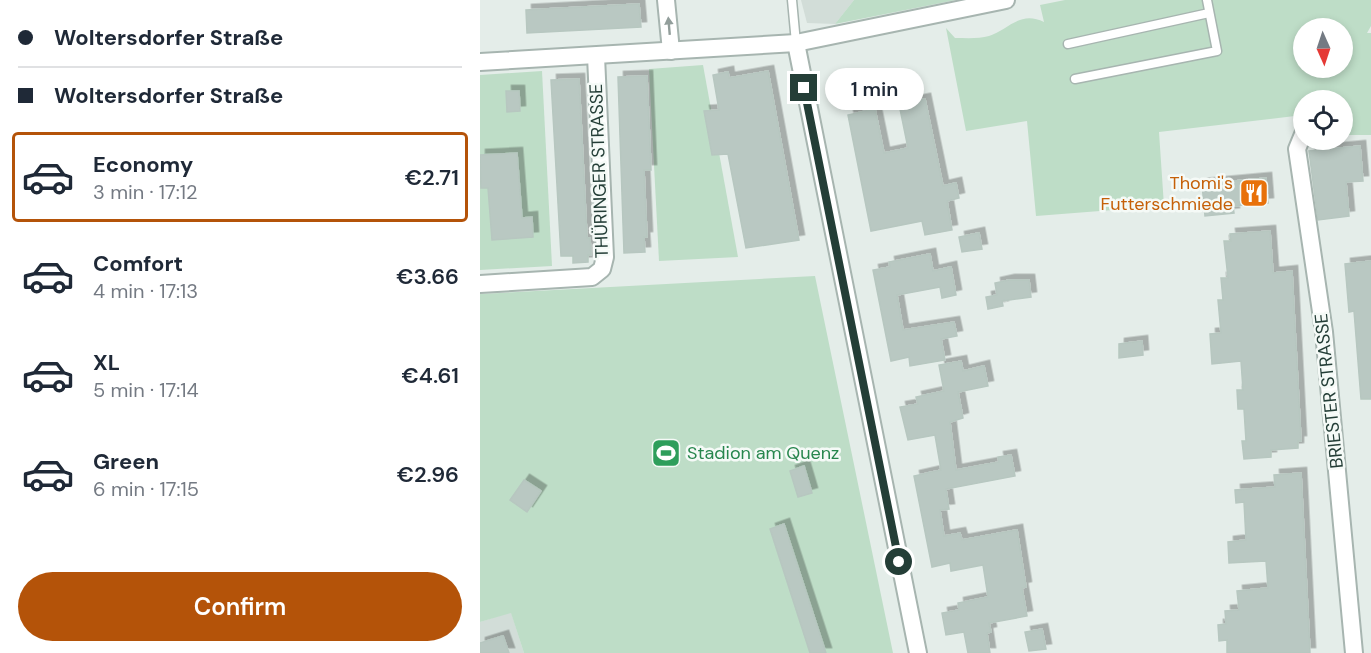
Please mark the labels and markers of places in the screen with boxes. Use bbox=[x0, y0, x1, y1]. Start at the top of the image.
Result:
place label: Thomi's Futterschmiede bbox=[1101, 171, 1233, 216]
restaurant icon: Thomi's Futterschmiede bbox=[1238, 177, 1270, 209]
sports icon: Stadion am Quenz bbox=[650, 437, 682, 469]
place label: Stadion am Quenz bbox=[687, 441, 839, 465]

